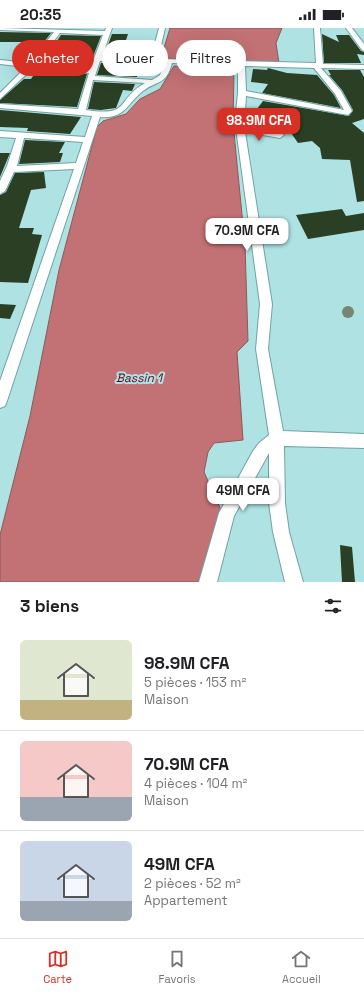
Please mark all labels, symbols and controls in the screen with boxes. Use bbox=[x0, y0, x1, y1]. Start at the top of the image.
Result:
text: 20:35 bbox=[20, 5, 61, 24]
chip: Acheter bbox=[12, 40, 94, 76]
chip: Louer bbox=[102, 40, 168, 76]
chip: Filtres bbox=[176, 40, 246, 76]
pin: 98.9M CFA bbox=[213, 108, 305, 142]
text: 98.9M CFA bbox=[226, 112, 292, 129]
pin: 70.9M CFA bbox=[201, 218, 293, 252]
text: 70.9M CFA bbox=[214, 222, 280, 239]
water label: Bassin 1 bbox=[116, 370, 164, 386]
pin: 49M CFA bbox=[206, 478, 280, 512]
text: 49M CFA bbox=[216, 482, 270, 499]
text: 3 biens bbox=[20, 595, 79, 617]
icon: filters bbox=[322, 595, 344, 617]
text: 98.9M CFA bbox=[144, 652, 230, 674]
icon: home bbox=[52, 656, 100, 704]
text: 5 pièces · 153 m² bbox=[144, 674, 246, 691]
text: Maison bbox=[144, 691, 189, 708]
text: 70.9M CFA bbox=[144, 753, 229, 775]
icon: home bbox=[52, 757, 100, 805]
text: 4 pièces · 104 m² bbox=[144, 775, 247, 792]
text: Maison bbox=[144, 792, 189, 809]
text: 49M CFA bbox=[144, 853, 215, 875]
icon: home bbox=[52, 857, 100, 905]
text: 2 pièces · 52 m² bbox=[144, 875, 241, 892]
text: Appartement bbox=[144, 892, 227, 909]
tab: Carte bbox=[43, 948, 72, 986]
tab: Favoris bbox=[159, 948, 196, 986]
tab: Accueil bbox=[282, 948, 321, 986]

